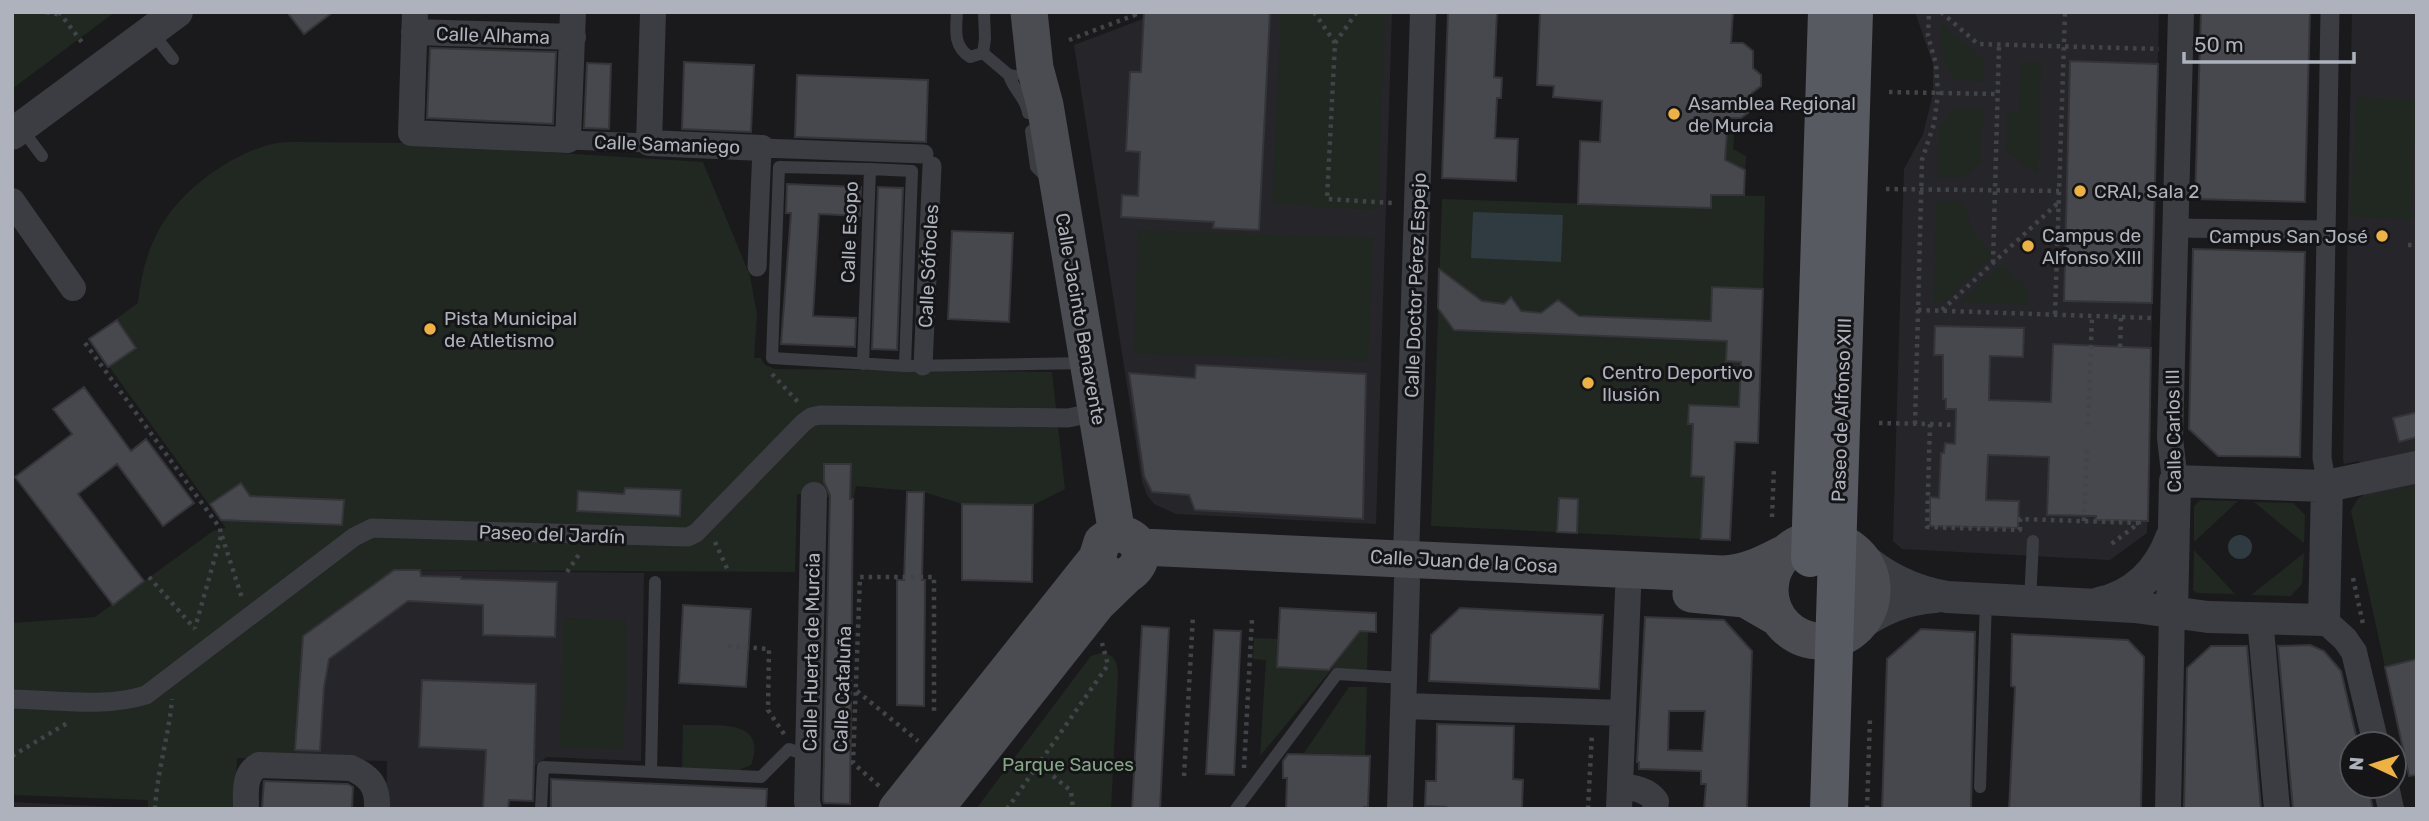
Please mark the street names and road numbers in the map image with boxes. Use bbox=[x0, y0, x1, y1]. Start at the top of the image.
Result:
street label: Calle Alhama bbox=[436, 22, 550, 49]
street label: Calle Samaniego bbox=[593, 130, 741, 159]
street label: Calle Doctor Pérez Espejo bbox=[1400, 172, 1431, 398]
street label: Calle Esopo bbox=[836, 181, 863, 283]
street label: Calle Sófocles bbox=[914, 204, 943, 328]
street label: Calle Jacinto Benavente bbox=[1051, 211, 1110, 427]
street label: Paseo de Alfonso XIII bbox=[1827, 318, 1856, 502]
street label: Calle Carlos III bbox=[2161, 369, 2186, 493]
street label: Paseo del Jardín bbox=[478, 520, 626, 549]
street label: Calle Juan de la Cosa bbox=[1370, 545, 1558, 578]
street label: Calle Huerta de Murcia bbox=[798, 552, 825, 752]
street label: Calle Cataluña bbox=[829, 625, 856, 753]

